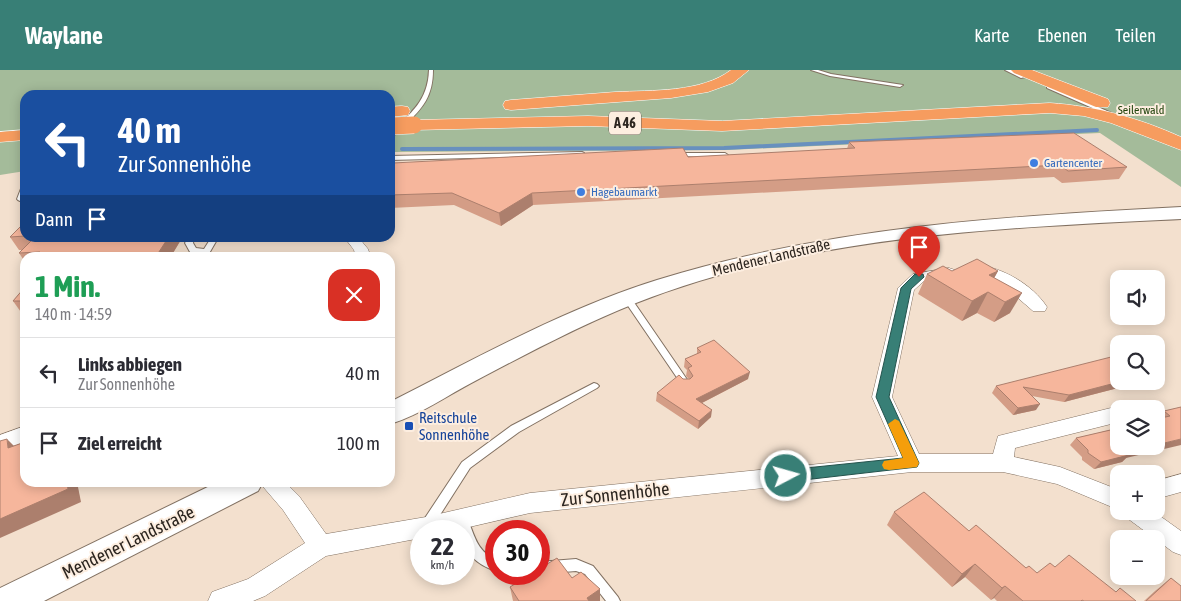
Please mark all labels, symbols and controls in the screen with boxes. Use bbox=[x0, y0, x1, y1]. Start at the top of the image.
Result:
text: Waylane bbox=[25, 22, 103, 49]
text: Karte bbox=[974, 25, 1009, 46]
text: Ebenen bbox=[1037, 25, 1087, 46]
text: Teilen bbox=[1115, 25, 1156, 46]
park label: Seilerwald bbox=[1118, 103, 1164, 117]
icon: left bbox=[35, 110, 100, 175]
text: 40 m bbox=[118, 110, 181, 150]
road number: A 46 bbox=[609, 112, 641, 134]
text: Zur Sonnenhöhe bbox=[118, 151, 251, 177]
place label: Gartencenter bbox=[1044, 156, 1102, 170]
marker: Gartencenter bbox=[1028, 157, 1040, 169]
place label: Hagebaumarkt bbox=[591, 185, 658, 199]
marker: Hagebaumarkt bbox=[575, 186, 587, 198]
icon: arrive bbox=[83, 205, 111, 233]
text: Dann bbox=[35, 208, 73, 230]
pin bbox=[898, 226, 940, 277]
icon: arrive bbox=[905, 233, 933, 261]
street label: Mendener Landstraße bbox=[710, 235, 832, 279]
text: 1 Min. bbox=[35, 269, 100, 303]
button: close bbox=[328, 269, 380, 321]
map controls bbox=[1110, 270, 1165, 585]
button: sound bbox=[1110, 270, 1165, 325]
text: 140 m · 14:59 bbox=[35, 305, 112, 323]
button: search bbox=[1110, 335, 1165, 390]
text: Links abbiegen bbox=[78, 353, 182, 375]
icon: left bbox=[35, 359, 63, 387]
text: 40 m bbox=[346, 362, 380, 384]
text: Zur Sonnenhöhe bbox=[78, 375, 175, 393]
button: layers bbox=[1110, 400, 1165, 455]
place label: Reitschule Sonnenhöhe bbox=[419, 409, 490, 443]
marker: Reitschule Sonnenhöhe bbox=[403, 420, 415, 432]
icon: arrive bbox=[35, 429, 63, 457]
text: Ziel erreicht bbox=[78, 432, 162, 454]
text: 100 m bbox=[337, 432, 380, 454]
position arrow bbox=[759, 449, 811, 501]
button: + bbox=[1110, 465, 1165, 520]
street label: Zur Sonnenhöhe bbox=[560, 478, 670, 510]
street label: Mendener Landstraße bbox=[58, 501, 198, 583]
speed limit sign: 30 bbox=[485, 520, 550, 585]
button: − bbox=[1110, 530, 1165, 585]
text: 22 bbox=[431, 532, 454, 560]
text: km/h bbox=[431, 558, 454, 572]

